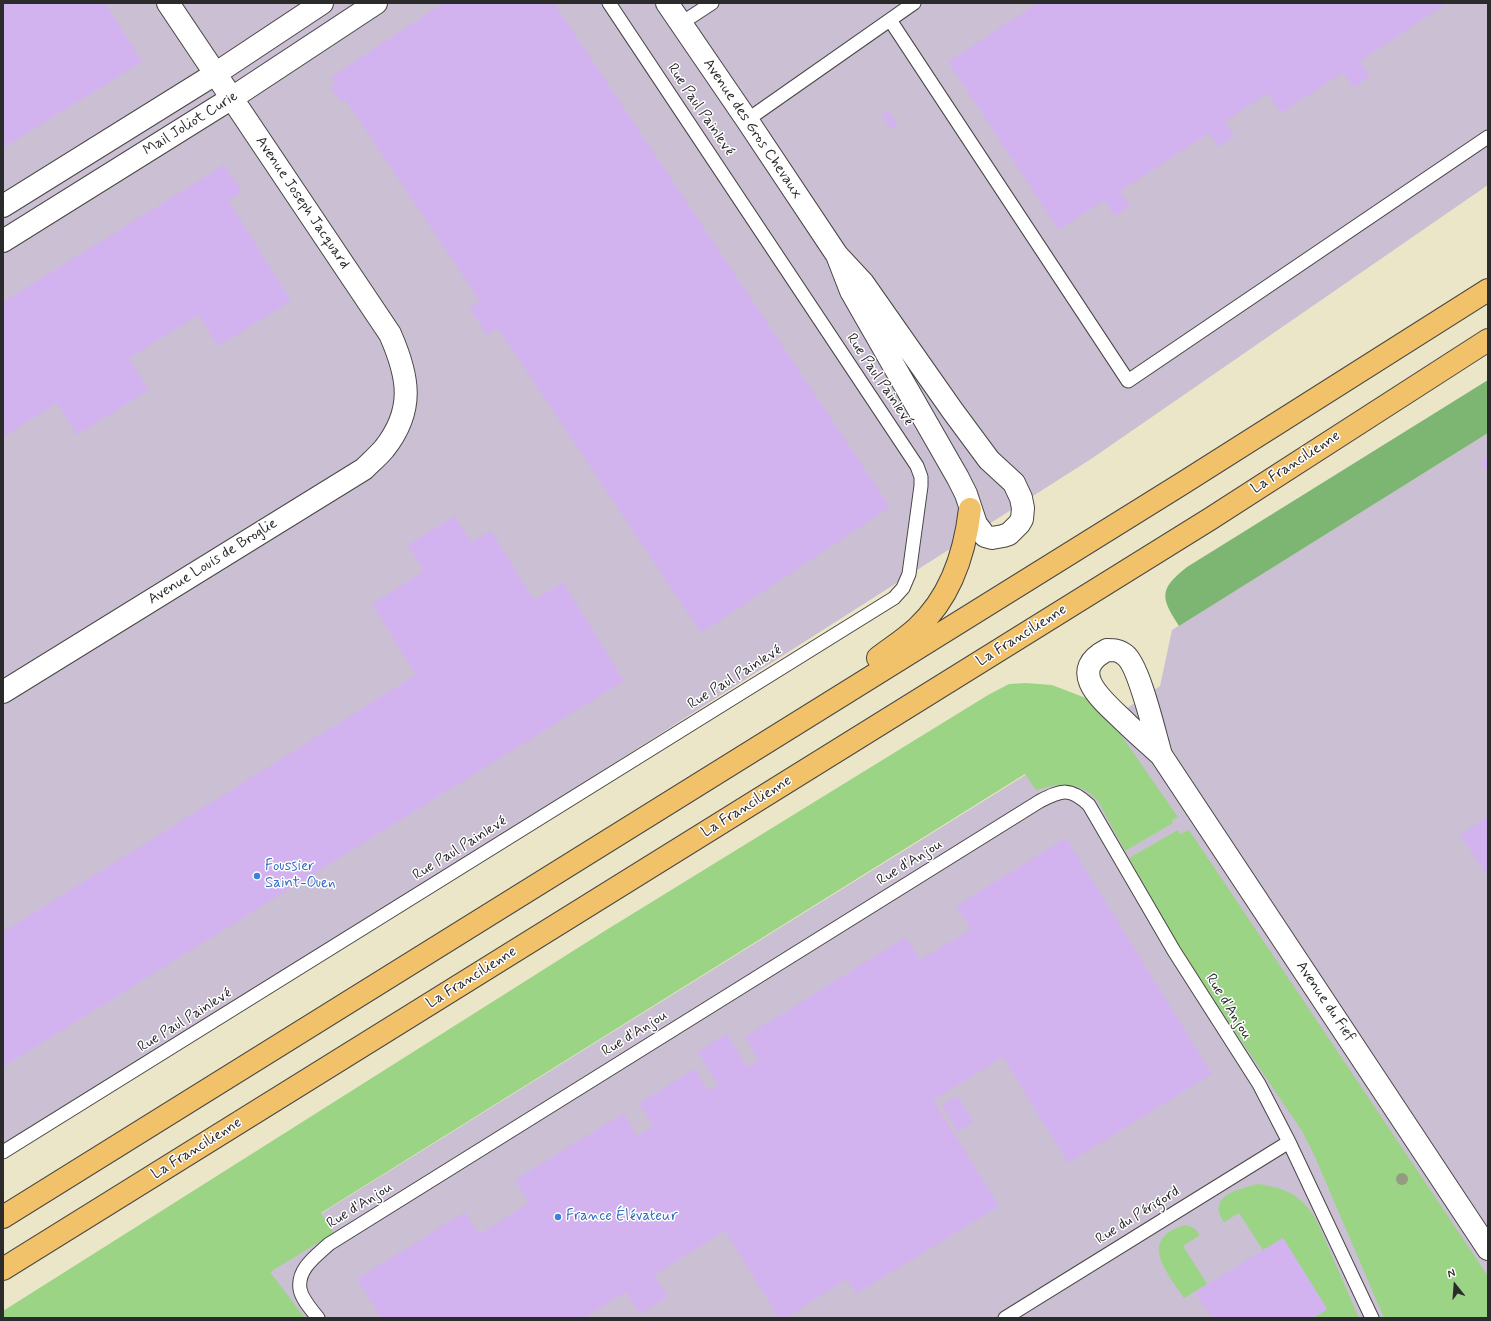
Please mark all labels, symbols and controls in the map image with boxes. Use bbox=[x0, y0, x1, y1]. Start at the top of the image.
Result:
street label: Avenue des Gros Chevaux bbox=[698, 56, 806, 202]
street label: Rue Paul Painlevé bbox=[663, 61, 737, 159]
street label: Mail Joliot Curie bbox=[140, 88, 242, 160]
street label: Avenue Joseph Jacquard bbox=[251, 133, 353, 273]
street label: Rue Paul Painlevé bbox=[842, 331, 916, 429]
street label: La Francilienne bbox=[1248, 427, 1344, 499]
street label: Avenue Louis de Broglie bbox=[145, 515, 281, 609]
street label: La Francilienne bbox=[974, 601, 1070, 671]
street label: Rue Paul Painlevé bbox=[685, 642, 785, 714]
street label: La Francilienne bbox=[699, 772, 795, 842]
street label: Rue Paul Painlevé bbox=[410, 813, 510, 885]
street label: Rue d'Anjou bbox=[874, 836, 946, 890]
place label: Foussier Saint-Ouen bbox=[265, 858, 336, 893]
marker: Foussier Saint-Ouen bbox=[252, 871, 262, 881]
street label: La Francilienne bbox=[424, 943, 520, 1013]
street label: Avenue du Fief bbox=[1291, 958, 1359, 1046]
street label: Rue d'Anjou bbox=[1201, 971, 1255, 1043]
street label: Rue Paul Painlevé bbox=[135, 985, 235, 1057]
street label: Rue d'Anjou bbox=[599, 1007, 671, 1061]
street label: La Francilienne bbox=[149, 1114, 245, 1184]
street label: Rue d'Anjou bbox=[324, 1179, 396, 1233]
street label: Rue du Périgord bbox=[1093, 1183, 1183, 1249]
place label: France Élévateur bbox=[566, 1208, 678, 1226]
marker: France Élévateur bbox=[553, 1212, 563, 1222]
north arrow bbox=[1435, 1265, 1475, 1305]
text: N bbox=[1446, 1266, 1457, 1281]

